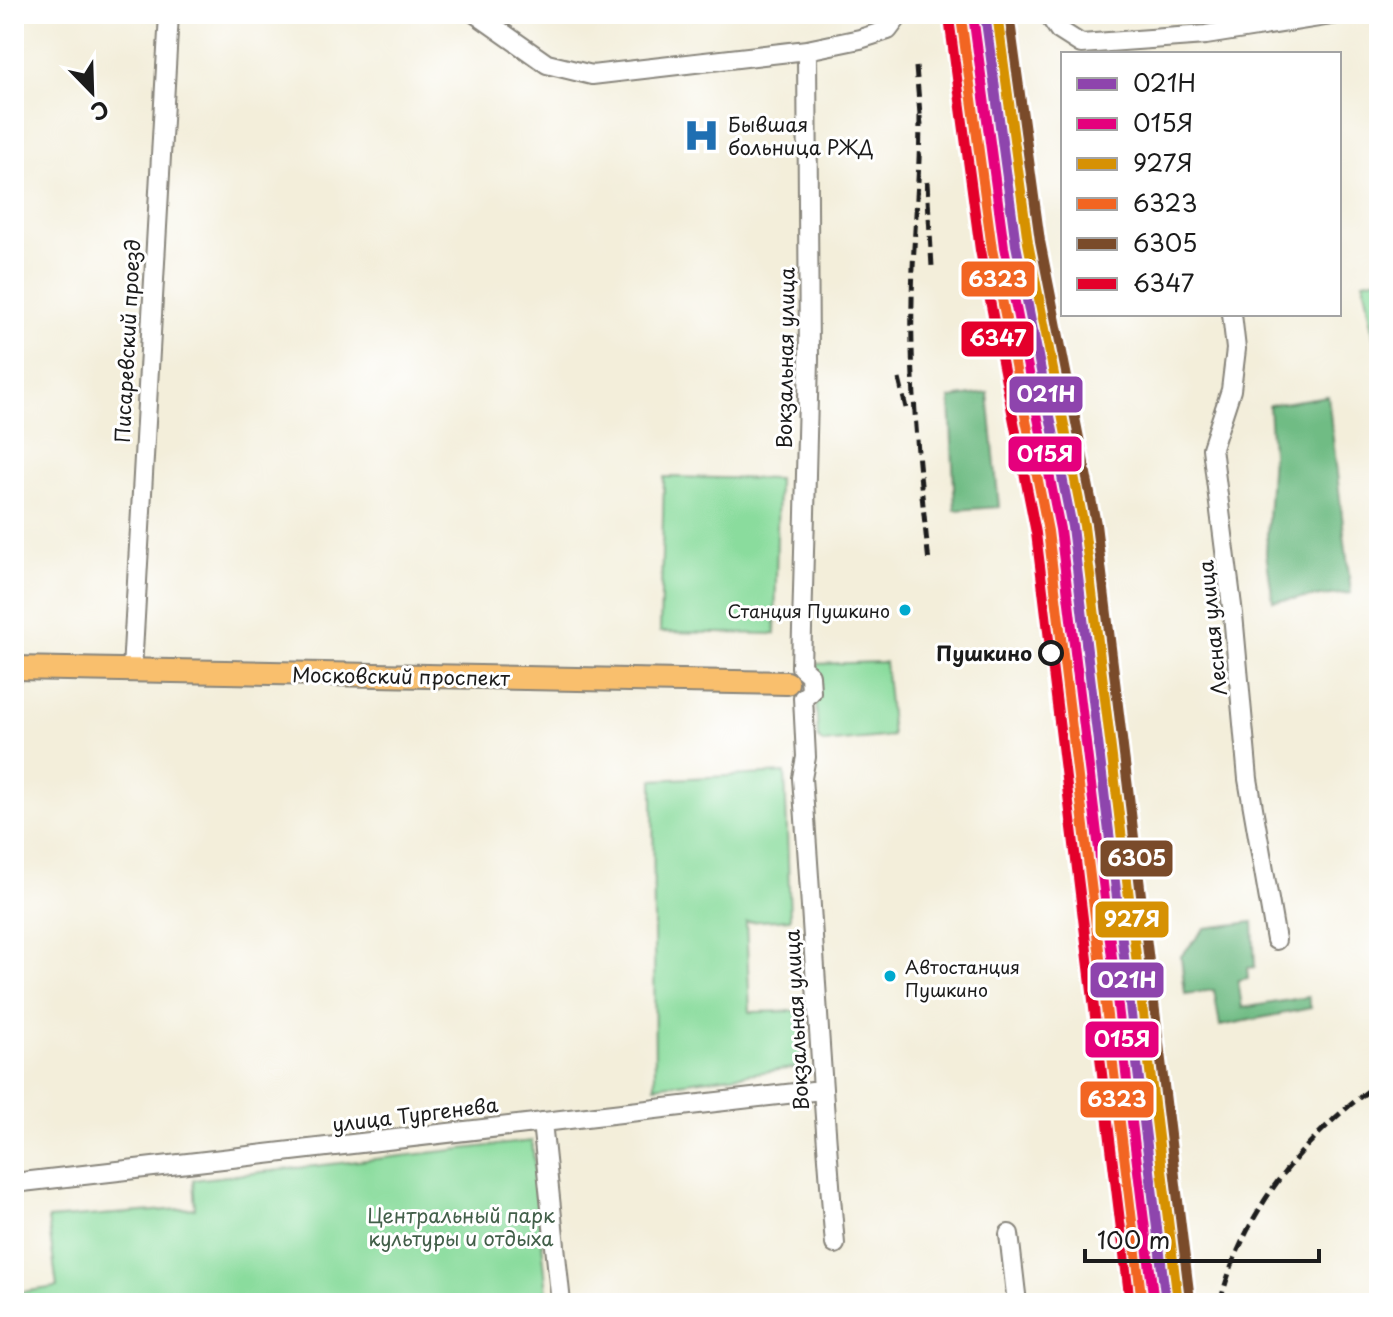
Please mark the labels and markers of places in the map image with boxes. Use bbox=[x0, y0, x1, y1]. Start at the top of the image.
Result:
place label: Бывшая больница РЖД bbox=[728, 109, 874, 162]
hospital icon: Бывшая больница РЖД bbox=[683, 116, 721, 154]
place label: Станция Пушкино bbox=[727, 597, 890, 624]
marker: Станция Пушкино bbox=[897, 602, 913, 618]
place label: Пушкино bbox=[936, 638, 1032, 668]
marker: Пушкино bbox=[1039, 641, 1063, 665]
place label: Автостанция Пушкино bbox=[905, 953, 1020, 1003]
marker: Автостанция Пушкино bbox=[882, 968, 898, 984]

